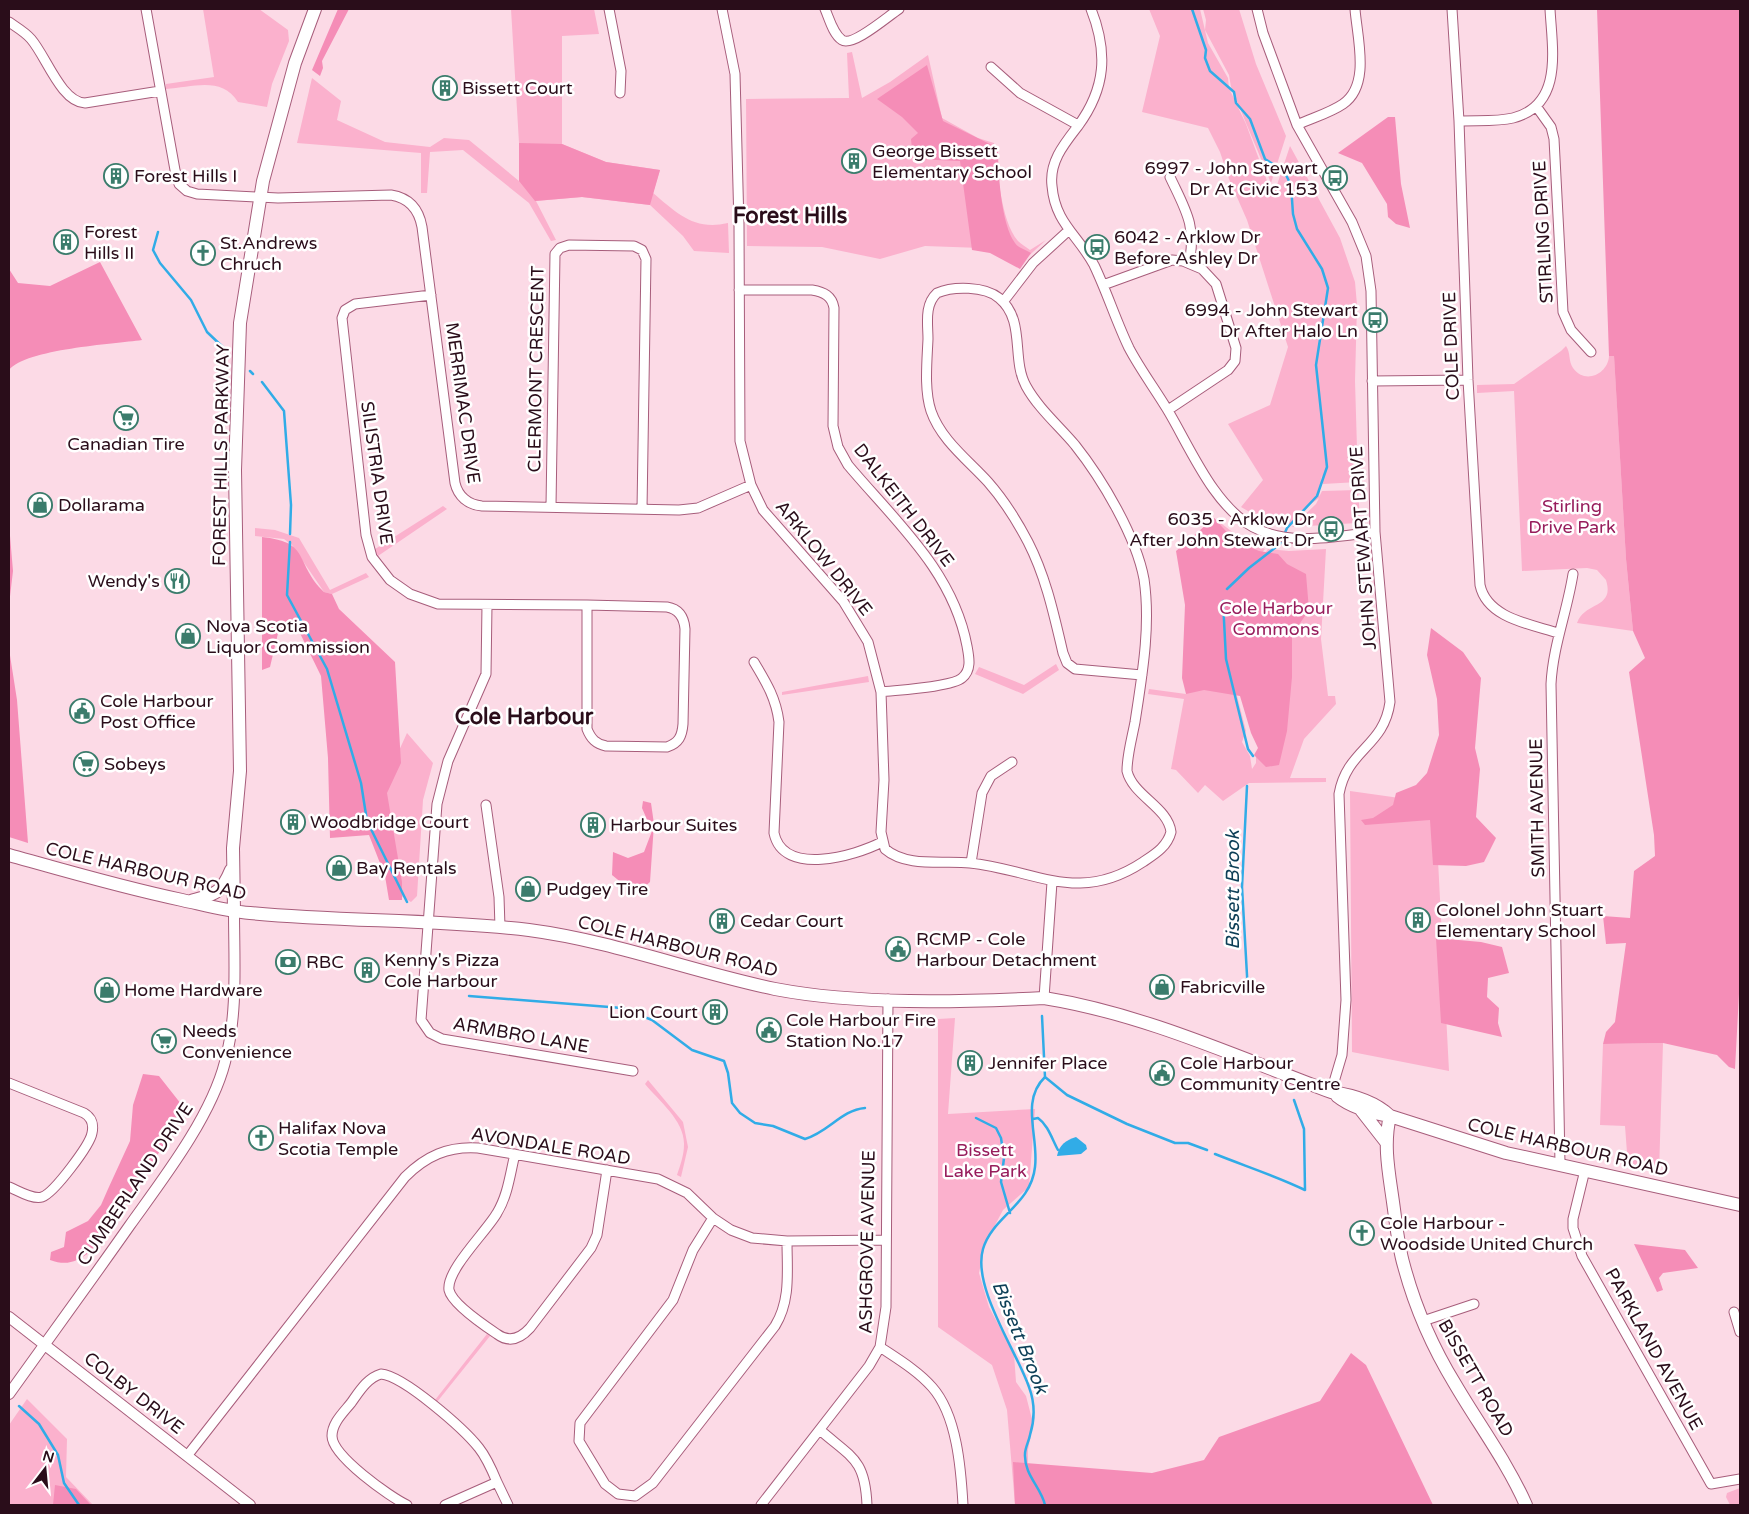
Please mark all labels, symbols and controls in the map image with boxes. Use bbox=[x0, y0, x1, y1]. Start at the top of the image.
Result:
building icon: Bissett Court bbox=[432, 75, 458, 101]
place label: Bissett Court bbox=[462, 77, 573, 99]
place label: George Bissett Elementary School bbox=[872, 140, 1032, 183]
building icon: George Bissett Elementary School bbox=[841, 148, 867, 174]
place label: 6997 - John Stewart Dr At Civic 153 bbox=[1145, 157, 1318, 200]
street label: STIRLING DRIVE bbox=[1528, 160, 1558, 304]
building icon: Forest Hills I bbox=[103, 163, 129, 189]
place label: Forest Hills I bbox=[134, 165, 237, 187]
bus stop icon: 6997 - John Stewart Dr At Civic 153 bbox=[1322, 165, 1348, 191]
district label: Forest Hills bbox=[733, 203, 848, 229]
place label: Forest Hills II bbox=[84, 221, 138, 264]
place label: 6042 - Arklow Dr Before Ashley Dr bbox=[1114, 226, 1261, 269]
building icon: Forest Hills II bbox=[53, 229, 79, 255]
place label: St.Andrews Chruch bbox=[220, 232, 318, 275]
bus stop icon: 6042 - Arklow Dr Before Ashley Dr bbox=[1084, 234, 1110, 260]
church icon: St.Andrews Chruch bbox=[190, 240, 216, 266]
street label: CLERMONT CRESCENT bbox=[523, 265, 549, 472]
street label: COLE DRIVE bbox=[1438, 291, 1464, 401]
place label: 6994 - John Stewart Dr After Halo Ln bbox=[1185, 299, 1358, 342]
bus stop icon: 6994 - John Stewart Dr After Halo Ln bbox=[1362, 307, 1388, 333]
street label: MERRIMAC DRIVE bbox=[441, 321, 485, 485]
street label: FOREST HILLS PARKWAY bbox=[208, 343, 234, 566]
street label: SILISTRIA DRIVE bbox=[356, 400, 398, 546]
supermarket icon: Canadian Tire bbox=[113, 405, 139, 431]
place label: Canadian Tire bbox=[67, 433, 185, 455]
street label: DALKEITH DRIVE bbox=[849, 439, 959, 571]
street label: JOHN STEWART DRIVE bbox=[1345, 445, 1381, 651]
shop icon: Dollarama bbox=[27, 492, 53, 518]
place label: Dollarama bbox=[58, 494, 145, 516]
park label: Stirling Drive Park bbox=[1528, 495, 1616, 538]
street label: ARKLOW DRIVE bbox=[771, 496, 877, 620]
place label: 6035 - Arklow Dr After John Stewart Dr bbox=[1129, 508, 1314, 551]
bus stop icon: 6035 - Arklow Dr After John Stewart Dr bbox=[1318, 516, 1344, 542]
restaurant icon: Wendy's bbox=[164, 568, 190, 594]
place label: Wendy's bbox=[88, 570, 160, 592]
park label: Cole Harbour Commons bbox=[1219, 597, 1333, 640]
place label: Nova Scotia Liquor Commission bbox=[206, 615, 370, 658]
shop icon: Nova Scotia Liquor Commission bbox=[175, 623, 201, 649]
place label: Cole Harbour Post Office bbox=[100, 690, 213, 733]
public building icon: Cole Harbour Post Office bbox=[69, 698, 95, 724]
district label: Cole Harbour bbox=[455, 704, 594, 730]
street label: SMITH AVENUE bbox=[1525, 738, 1549, 878]
supermarket icon: Sobeys bbox=[73, 751, 99, 777]
place label: Sobeys bbox=[104, 753, 166, 775]
building icon: Woodbridge Court bbox=[280, 809, 306, 835]
place label: Woodbridge Court bbox=[310, 811, 469, 833]
building icon: Harbour Suites bbox=[580, 812, 606, 838]
place label: Harbour Suites bbox=[610, 814, 737, 836]
water label: Bissett Brook bbox=[1222, 829, 1244, 950]
street label: COLE HARBOUR ROAD bbox=[43, 837, 249, 905]
shop icon: Bay Rentals bbox=[326, 855, 352, 881]
place label: Bay Rentals bbox=[356, 857, 457, 879]
shop icon: Pudgey Tire bbox=[515, 876, 541, 902]
place label: Pudgey Tire bbox=[546, 878, 648, 900]
place label: Colonel John Stuart Elementary School bbox=[1436, 899, 1603, 942]
building icon: Colonel John Stuart Elementary School bbox=[1405, 907, 1431, 933]
building icon: Cedar Court bbox=[709, 908, 735, 934]
street label: COLE HARBOUR ROAD bbox=[576, 910, 780, 982]
place label: Cedar Court bbox=[740, 910, 843, 932]
place label: RCMP - Cole Harbour Detachment bbox=[916, 928, 1097, 971]
public building icon: RCMP - Cole Harbour Detachment bbox=[885, 936, 911, 962]
bank icon: RBC bbox=[275, 949, 301, 975]
place label: Kenny's Pizza Cole Harbour bbox=[384, 949, 499, 992]
place label: RBC bbox=[306, 951, 344, 973]
building icon: Kenny's Pizza Cole Harbour bbox=[354, 957, 380, 983]
shop icon: Fabricville bbox=[1149, 974, 1175, 1000]
place label: Fabricville bbox=[1180, 976, 1265, 998]
shop icon: Home Hardware bbox=[94, 977, 120, 1003]
place label: Home Hardware bbox=[124, 979, 262, 1001]
building icon: Lion Court bbox=[702, 999, 728, 1025]
place label: Lion Court bbox=[609, 1001, 698, 1023]
place label: Cole Harbour Fire Station No.17 bbox=[786, 1009, 936, 1052]
street label: ARMBRO LANE bbox=[451, 1012, 591, 1058]
public building icon: Cole Harbour Fire Station No.17 bbox=[756, 1017, 782, 1043]
place label: Needs Convenience bbox=[182, 1020, 292, 1063]
supermarket icon: Needs Convenience bbox=[151, 1028, 177, 1054]
building icon: Jennifer Place bbox=[957, 1050, 983, 1076]
place label: Jennifer Place bbox=[988, 1052, 1107, 1074]
place label: Cole Harbour Community Centre bbox=[1180, 1052, 1341, 1095]
public building icon: Cole Harbour Community Centre bbox=[1149, 1060, 1175, 1086]
street label: CUMBERLAND DRIVE bbox=[72, 1098, 198, 1270]
street label: COLE HARBOUR ROAD bbox=[1465, 1113, 1671, 1181]
place label: Halifax Nova Scotia Temple bbox=[278, 1117, 398, 1160]
street label: AVONDALE ROAD bbox=[470, 1123, 632, 1169]
church icon: Halifax Nova Scotia Temple bbox=[248, 1125, 274, 1151]
park label: Bissett Lake Park bbox=[943, 1139, 1027, 1182]
street label: ASHGROVE AVENUE bbox=[854, 1150, 880, 1334]
place label: Cole Harbour - Woodside United Church bbox=[1380, 1212, 1593, 1255]
church icon: Cole Harbour - Woodside United Church bbox=[1349, 1220, 1375, 1246]
street label: PARKLAND AVENUE bbox=[1600, 1264, 1708, 1434]
water label: Bissett Brook bbox=[987, 1278, 1053, 1399]
street label: BISSETT ROAD bbox=[1433, 1315, 1519, 1441]
street label: COLBY DRIVE bbox=[80, 1347, 188, 1439]
north arrow bbox=[20, 1444, 70, 1494]
text: N bbox=[41, 1447, 56, 1467]

